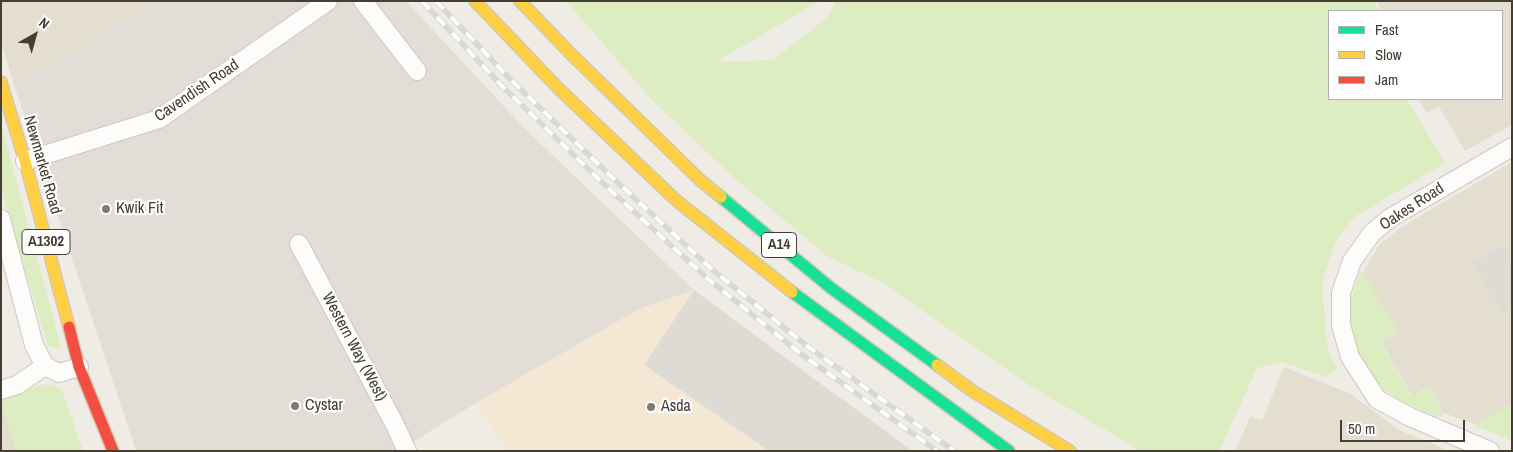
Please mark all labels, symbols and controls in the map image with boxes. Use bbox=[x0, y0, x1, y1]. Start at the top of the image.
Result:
north arrow bbox=[10, 10, 60, 60]
legend bbox=[1328, 10, 1503, 100]
text: N bbox=[35, 14, 53, 33]
text: Fast bbox=[1375, 19, 1398, 40]
text: Slow bbox=[1375, 44, 1402, 65]
street label: Cavendish Road bbox=[151, 56, 243, 126]
text: Jam bbox=[1375, 69, 1398, 90]
street label: Newmarket Road bbox=[19, 114, 65, 216]
street label: Oakes Road bbox=[1376, 179, 1448, 235]
place label: Kwik Fit bbox=[116, 199, 163, 219]
marker: Kwik Fit bbox=[100, 203, 112, 215]
road number: A1302 bbox=[22, 230, 70, 254]
road number: A14 bbox=[762, 232, 796, 258]
street label: Western Way (West) bbox=[317, 289, 391, 405]
place label: Cystar bbox=[305, 396, 343, 416]
place label: Asda bbox=[661, 397, 691, 417]
marker: Cystar bbox=[289, 400, 301, 412]
marker: Asda bbox=[645, 401, 657, 413]
scale bar bbox=[1343, 410, 1468, 442]
text: 50 m bbox=[1348, 418, 1375, 439]

